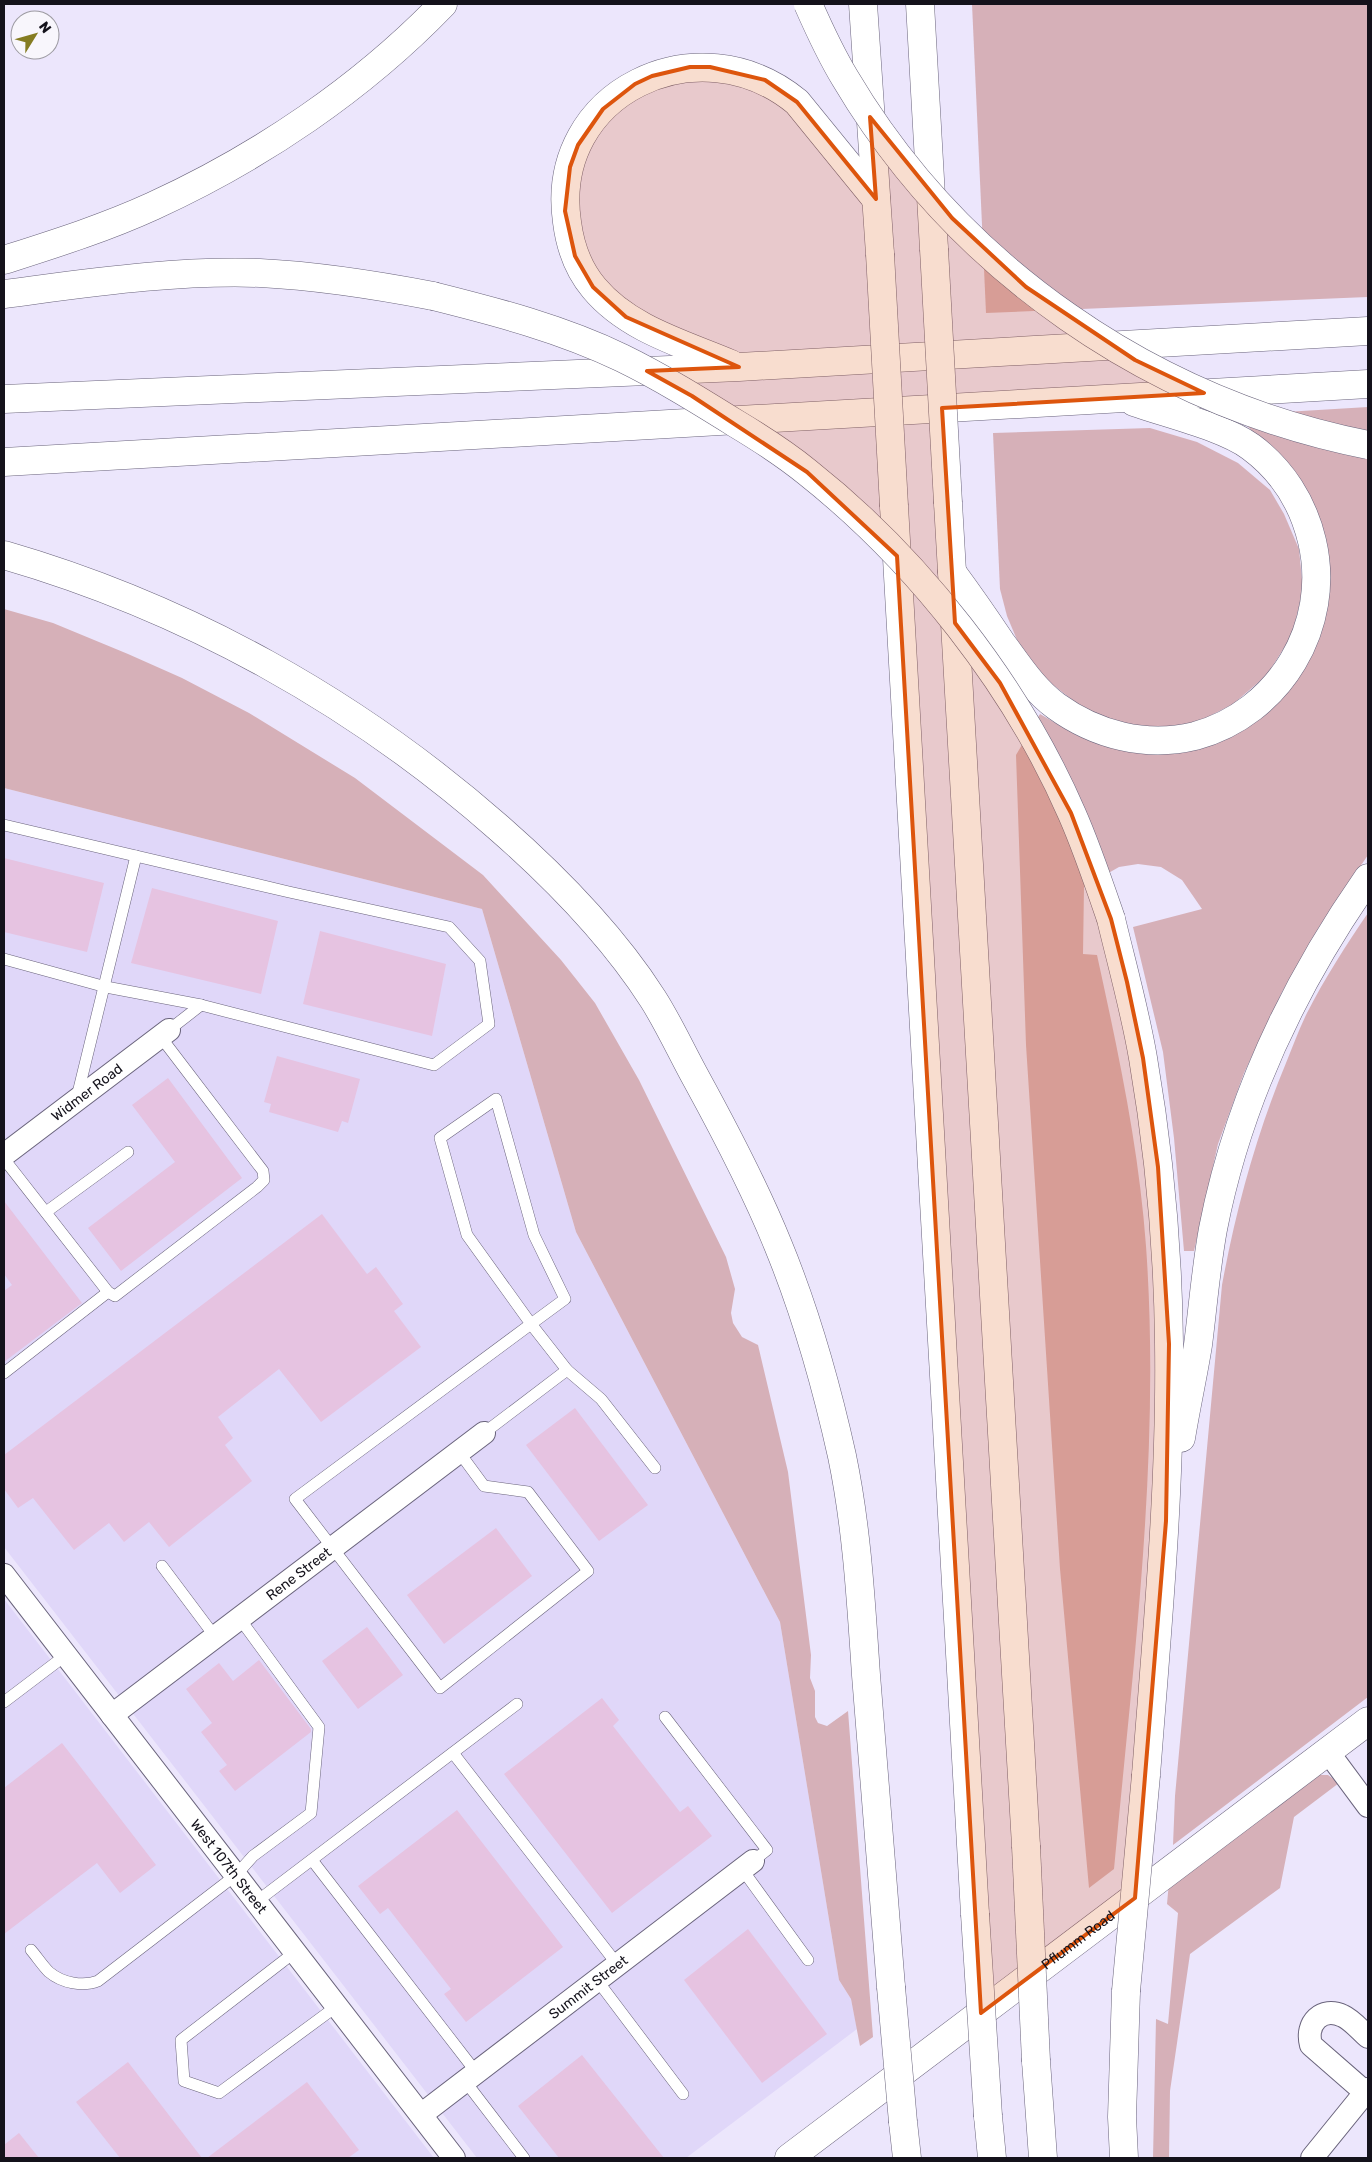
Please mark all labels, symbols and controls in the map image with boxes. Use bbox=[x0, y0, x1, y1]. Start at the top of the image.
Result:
north arrow bbox=[10, 10, 60, 60]
text: N bbox=[35, 18, 55, 37]
street label: Widmer Road bbox=[48, 1060, 126, 1125]
street label: Rene Street bbox=[263, 1543, 335, 1604]
street label: West 107th Street bbox=[187, 1816, 271, 1917]
street label: Pflumm Road bbox=[1038, 1907, 1118, 1973]
street label: Summit Street bbox=[545, 1951, 631, 2023]

